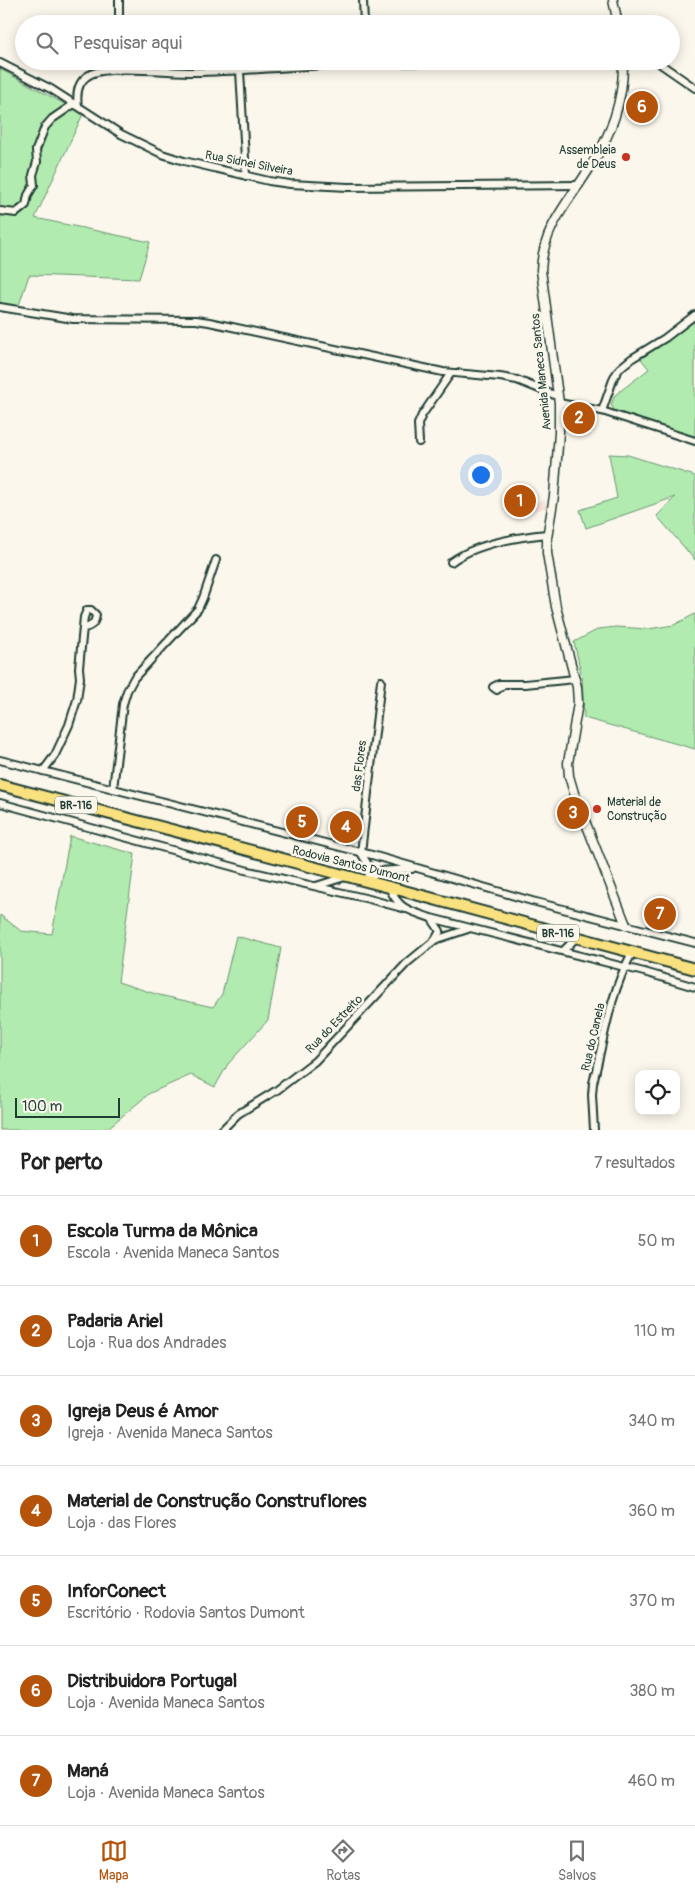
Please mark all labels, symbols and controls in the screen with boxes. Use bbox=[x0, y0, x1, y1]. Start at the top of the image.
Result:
search box bbox=[15, 15, 680, 70]
icon: search bbox=[33, 29, 61, 57]
text: Pesquisar aqui bbox=[73, 31, 182, 55]
pin: 6 bbox=[626, 88, 658, 126]
place label: Assembleia de Deus bbox=[559, 143, 617, 172]
street label: Rua Sidnei Silveira bbox=[204, 148, 294, 179]
marker: Assembleia de Deus bbox=[620, 151, 632, 163]
street label: Avenida Maneca Santos bbox=[528, 312, 555, 431]
pin: 2 bbox=[563, 399, 595, 437]
your location bbox=[468, 462, 494, 488]
pin: 1 bbox=[504, 482, 536, 520]
street label: das Flores bbox=[349, 739, 370, 792]
pin: 3 bbox=[557, 794, 589, 832]
place label: Material de Construção bbox=[607, 795, 667, 824]
road number: BR-116 bbox=[55, 796, 97, 814]
pin: 5 bbox=[286, 803, 318, 841]
marker: Material de Construção bbox=[591, 803, 603, 815]
pin: 4 bbox=[330, 808, 362, 846]
street label: Rodovia Santos Dumont bbox=[290, 843, 411, 886]
pin: 7 bbox=[644, 895, 676, 933]
road number: BR-116 bbox=[537, 924, 579, 941]
street label: Rua do Estreito bbox=[303, 992, 366, 1057]
street label: Rua do Canela bbox=[578, 1001, 609, 1073]
map controls bbox=[635, 1070, 680, 1115]
button: locate bbox=[635, 1070, 680, 1115]
scale bar bbox=[15, 1095, 120, 1118]
text: 100 m bbox=[22, 1098, 62, 1115]
text: Por perto bbox=[20, 1149, 102, 1176]
text: 7 resultados bbox=[594, 1153, 675, 1173]
text: Escola Turma da Mônica bbox=[67, 1219, 258, 1243]
text: 1 bbox=[33, 1231, 39, 1251]
text: 50 m bbox=[638, 1231, 675, 1251]
text: Escola · Avenida Maneca Santos bbox=[67, 1243, 279, 1263]
text: Padaria Ariel bbox=[67, 1309, 163, 1333]
text: 2 bbox=[32, 1321, 40, 1341]
text: 110 m bbox=[634, 1321, 675, 1341]
text: Loja · Rua dos Andrades bbox=[67, 1333, 226, 1353]
text: Igreja Deus é Amor bbox=[67, 1399, 219, 1423]
text: 3 bbox=[32, 1411, 40, 1431]
text: 340 m bbox=[628, 1411, 675, 1431]
text: Igreja · Avenida Maneca Santos bbox=[67, 1423, 273, 1443]
text: Material de Construção Construflores bbox=[67, 1489, 366, 1513]
text: 4 bbox=[31, 1501, 41, 1521]
text: 360 m bbox=[628, 1501, 675, 1521]
text: Loja · das Flores bbox=[67, 1513, 176, 1533]
text: InforConect bbox=[67, 1579, 166, 1603]
text: 5 bbox=[32, 1591, 40, 1611]
text: 370 m bbox=[629, 1591, 675, 1611]
text: Escritório · Rodovia Santos Dumont bbox=[67, 1603, 305, 1623]
text: Distribuidora Portugal bbox=[67, 1669, 237, 1693]
text: 6 bbox=[31, 1681, 41, 1701]
text: 380 m bbox=[629, 1681, 675, 1701]
text: Loja · Avenida Maneca Santos bbox=[67, 1693, 265, 1713]
text: Maná bbox=[67, 1759, 109, 1783]
text: 7 bbox=[32, 1771, 40, 1791]
text: 460 m bbox=[628, 1771, 675, 1791]
text: Loja · Avenida Maneca Santos bbox=[67, 1783, 265, 1803]
tab: Mapa bbox=[99, 1837, 129, 1884]
tab: Rotas bbox=[326, 1837, 360, 1884]
tab: Salvos bbox=[558, 1837, 596, 1884]

